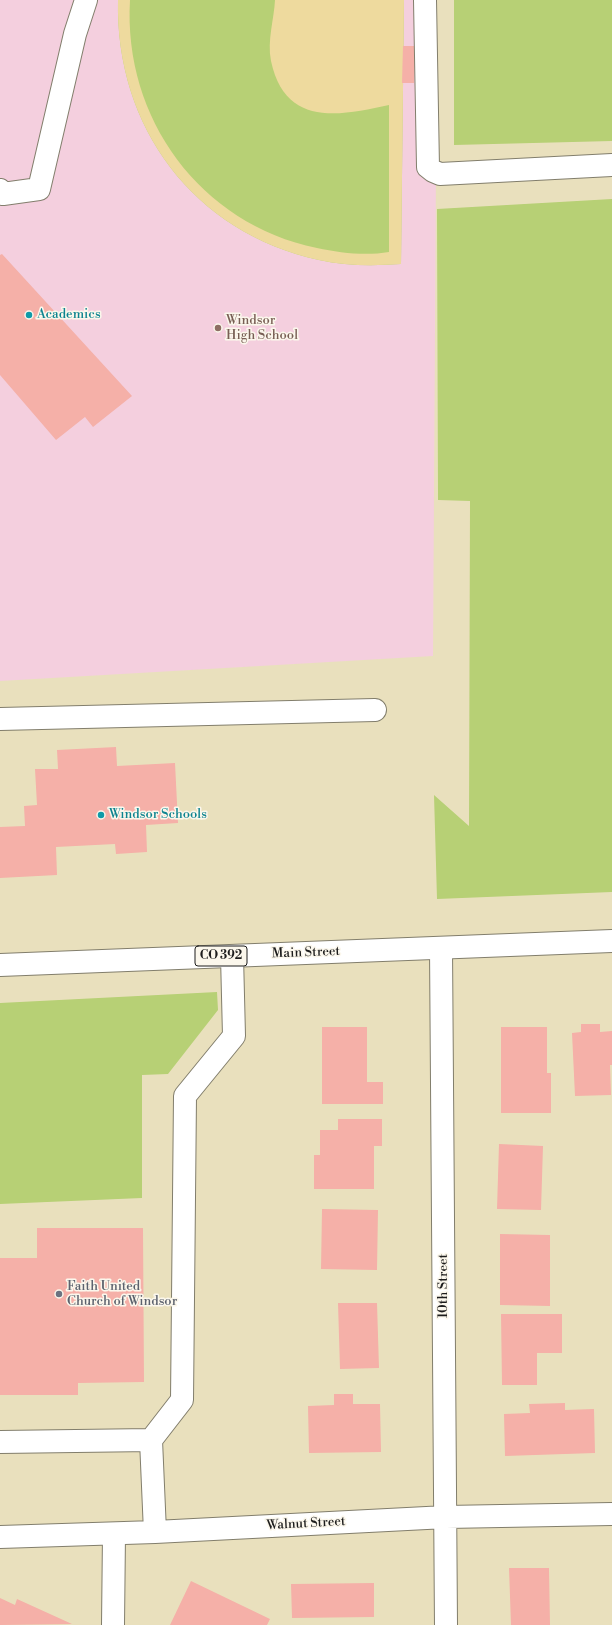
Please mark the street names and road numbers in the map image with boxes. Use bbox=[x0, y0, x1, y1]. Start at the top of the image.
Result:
street label: Main Street bbox=[272, 944, 340, 962]
road number: CO 392 bbox=[195, 946, 247, 966]
street label: 10th Street bbox=[436, 1254, 452, 1318]
street label: Walnut Street bbox=[266, 1514, 346, 1534]

